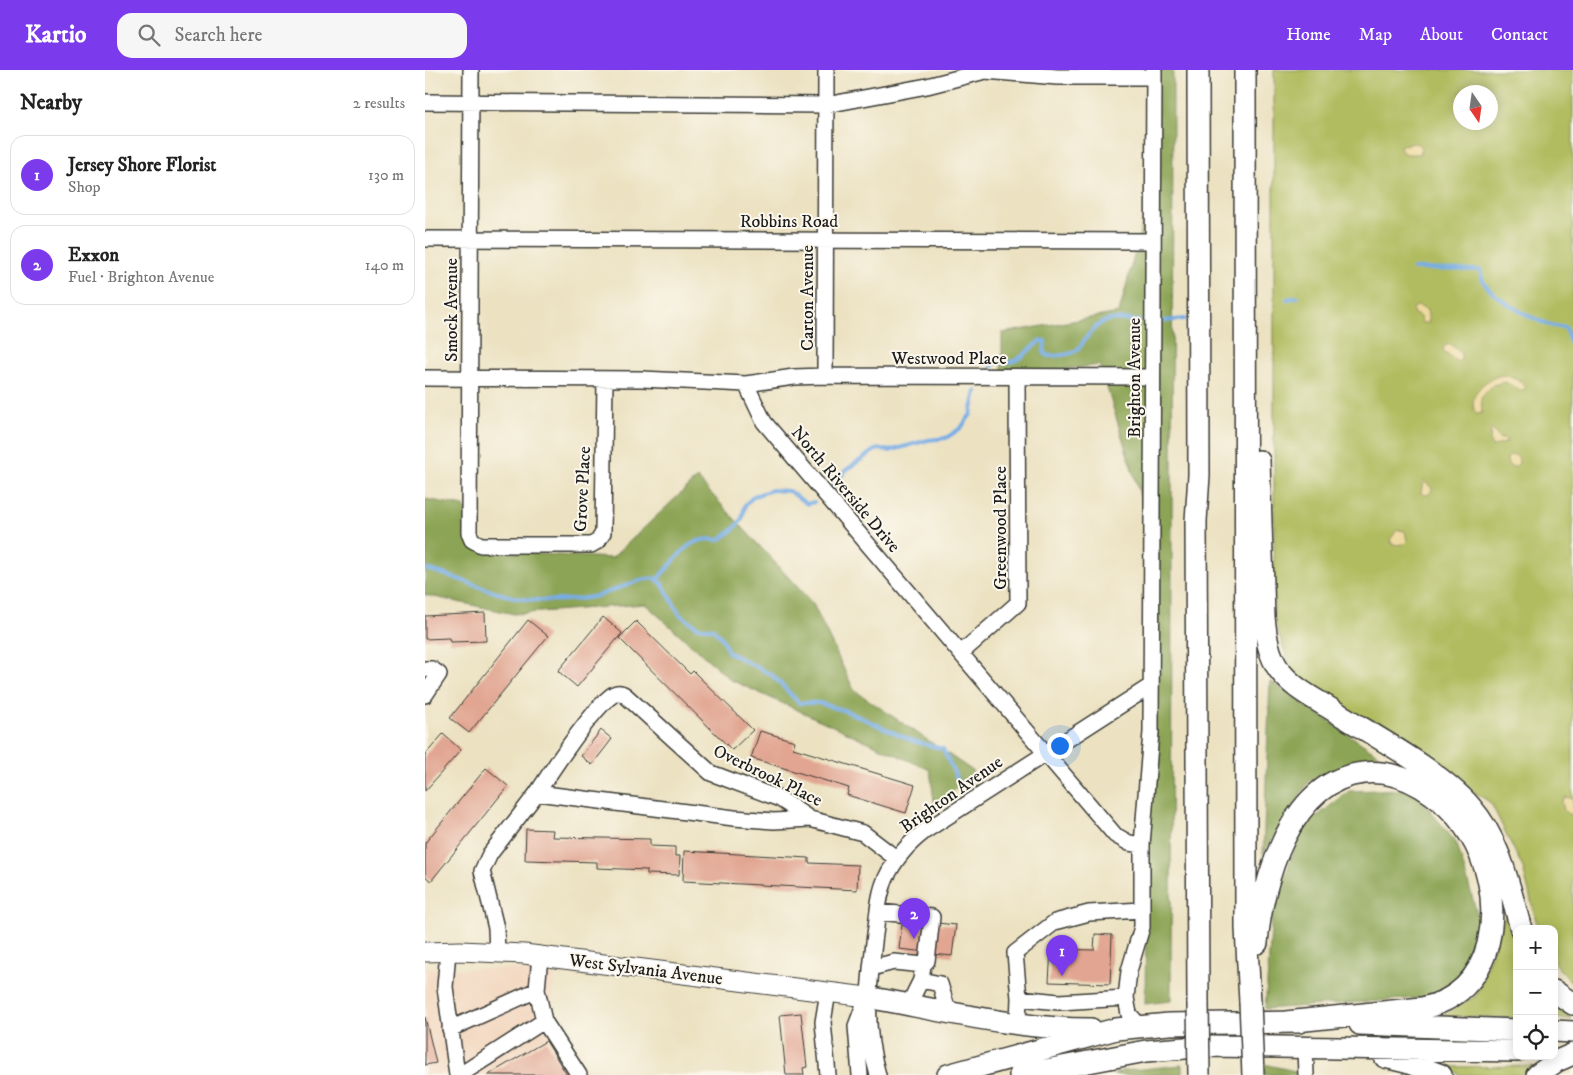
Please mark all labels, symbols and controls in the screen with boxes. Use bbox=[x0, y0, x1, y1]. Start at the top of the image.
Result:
search box bbox=[117, 13, 467, 58]
text: Kartio bbox=[25, 20, 87, 50]
icon: search bbox=[135, 21, 163, 49]
text: Search here bbox=[175, 24, 262, 47]
text: Home bbox=[1286, 24, 1331, 46]
text: Map bbox=[1359, 24, 1392, 46]
text: About bbox=[1420, 24, 1463, 46]
text: Contact bbox=[1491, 24, 1548, 46]
north arrow bbox=[1453, 85, 1498, 130]
text: Nearby bbox=[20, 90, 82, 116]
text: 2 results bbox=[353, 93, 405, 113]
text: Jersey Shore Florist bbox=[68, 154, 216, 177]
text: 1 bbox=[34, 165, 40, 185]
text: 130 m bbox=[368, 165, 404, 185]
text: Shop bbox=[68, 177, 101, 197]
street label: Robbins Road bbox=[740, 211, 838, 233]
text: Exxon bbox=[68, 244, 119, 267]
street label: Carton Avenue bbox=[797, 245, 819, 351]
text: 2 bbox=[33, 255, 41, 275]
text: 140 m bbox=[365, 255, 404, 275]
street label: Smock Avenue bbox=[441, 258, 463, 362]
text: Fuel · Brighton Avenue bbox=[68, 267, 214, 287]
street label: Brighton Avenue bbox=[1124, 318, 1146, 438]
street label: Westwood Place bbox=[890, 348, 1007, 370]
street label: North Riverside Drive bbox=[786, 422, 905, 557]
street label: Grove Place bbox=[570, 446, 596, 532]
street label: Greenwood Place bbox=[990, 466, 1012, 590]
your location bbox=[1047, 733, 1073, 759]
street label: Overbrook Place bbox=[709, 740, 826, 812]
street label: Brighton Avenue bbox=[896, 751, 1007, 838]
pin: 2 bbox=[898, 898, 930, 939]
map controls bbox=[1513, 925, 1558, 1060]
button: + bbox=[1513, 925, 1558, 970]
pin: 1 bbox=[1046, 935, 1078, 976]
street label: West Sylvania Avenue bbox=[567, 950, 724, 990]
button: − bbox=[1513, 970, 1558, 1015]
button: locate bbox=[1513, 1015, 1558, 1060]

